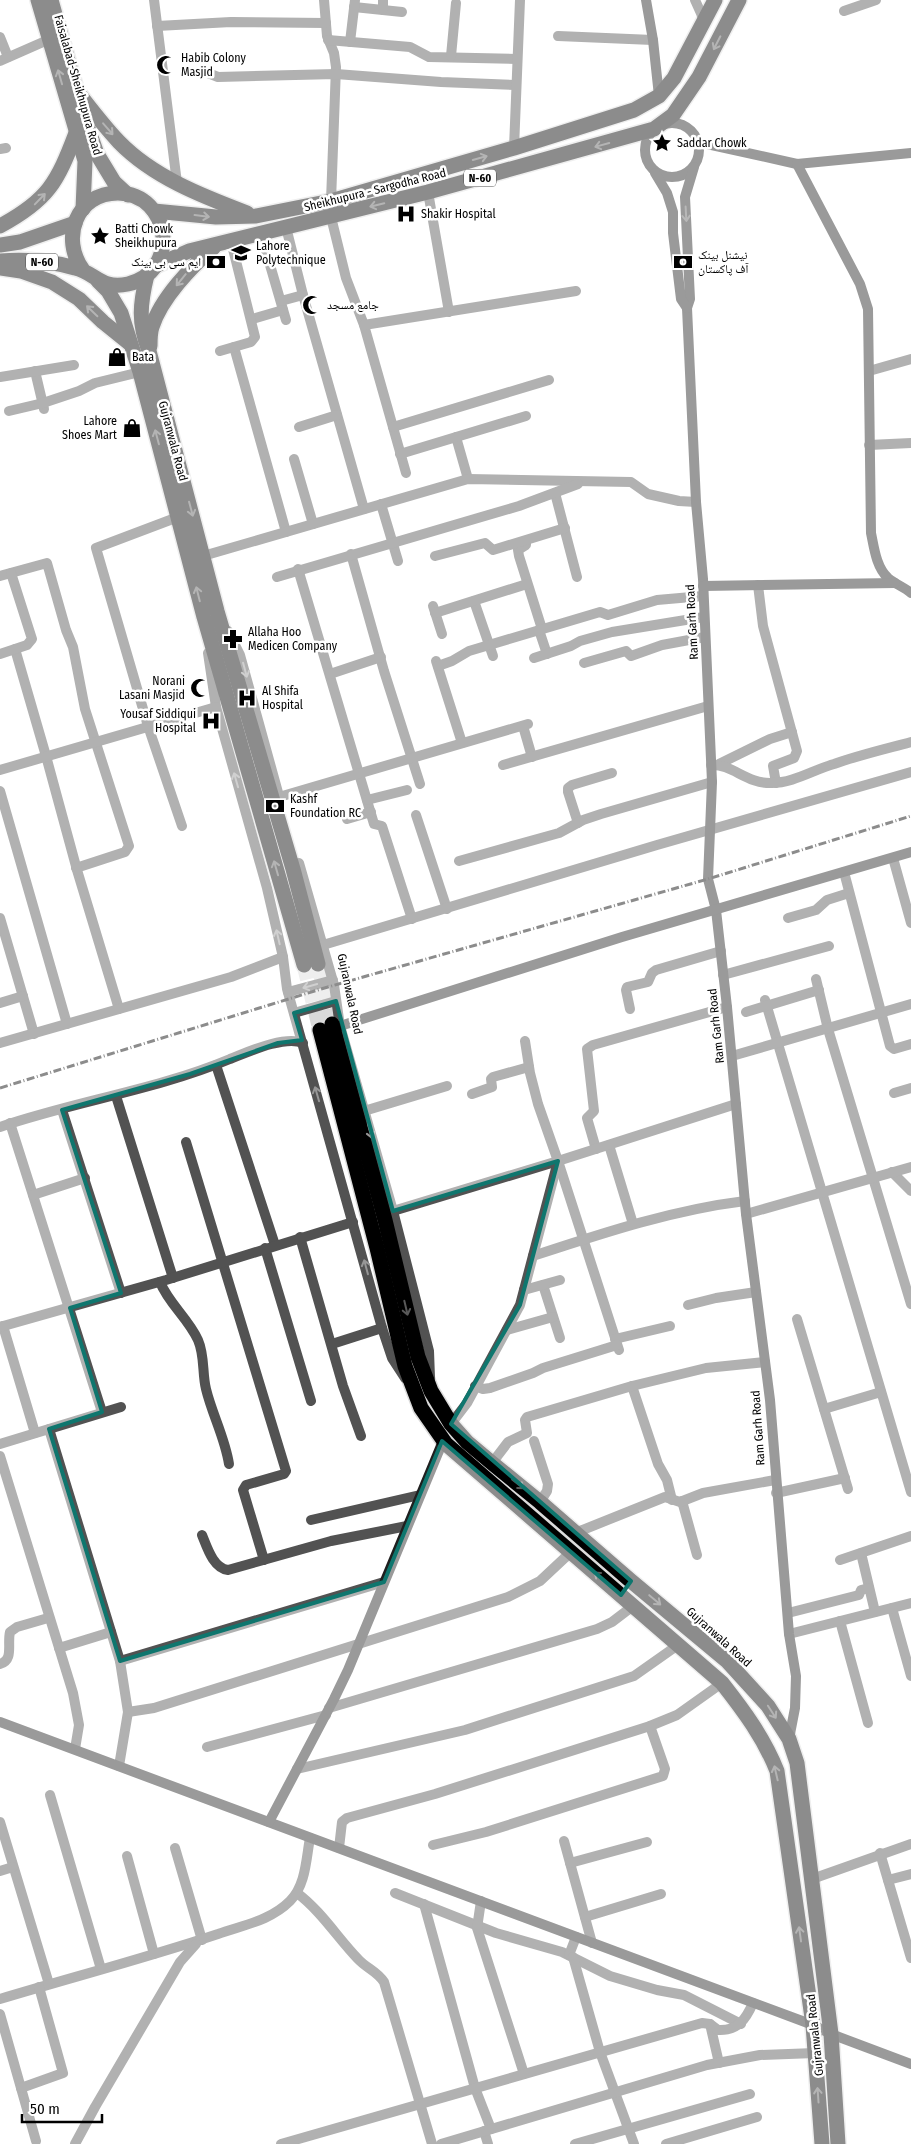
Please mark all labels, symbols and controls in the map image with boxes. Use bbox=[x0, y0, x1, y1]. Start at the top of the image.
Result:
street label: Faisalabad-Sheikhupura Road bbox=[51, 13, 105, 157]
one-way arrow bbox=[712, 36, 722, 51]
place label: Habib Colony Masjid bbox=[181, 51, 247, 79]
mosque icon: Habib Colony Masjid bbox=[155, 54, 177, 76]
one-way arrow bbox=[55, 69, 65, 85]
one-way arrow bbox=[102, 122, 114, 135]
place icon: Saddar Chowk bbox=[651, 132, 673, 154]
place label: Saddar Chowk bbox=[677, 136, 747, 150]
one-way arrow bbox=[594, 140, 610, 150]
one-way arrow bbox=[471, 153, 487, 163]
street label: Sheikhupura - Sargodha Road bbox=[303, 166, 447, 214]
road number: N-60 bbox=[464, 170, 496, 187]
one-way arrow bbox=[34, 193, 46, 205]
one-way arrow bbox=[370, 201, 386, 210]
hospital icon: Shakir Hospital bbox=[395, 203, 417, 225]
one-way arrow bbox=[681, 206, 690, 222]
place label: Shakir Hospital bbox=[421, 207, 496, 221]
one-way arrow bbox=[194, 211, 210, 221]
place label: Batti Chowk Sheikhupura bbox=[115, 222, 177, 250]
place icon: Batti Chowk Sheikhupura bbox=[89, 225, 111, 247]
place label: Lahore Polytechnique bbox=[256, 239, 326, 267]
school or university icon: Lahore Polytechnique bbox=[230, 242, 252, 264]
place label: نیشنل بینک آف پاکستان bbox=[698, 248, 749, 276]
bank icon: ایم سی بی بینک bbox=[205, 251, 227, 273]
bank icon: نیشنل بینک آف پاکستان bbox=[672, 251, 694, 273]
road number: N-60 bbox=[26, 253, 58, 270]
place label: ایم سی بی بینک bbox=[131, 255, 201, 270]
one-way arrow bbox=[175, 273, 186, 286]
mosque icon: جامع مسجد bbox=[301, 294, 323, 316]
place label: جامع مسجد bbox=[327, 298, 379, 312]
one-way arrow bbox=[86, 305, 98, 317]
shop icon: Bata bbox=[106, 346, 128, 368]
place label: Bata bbox=[132, 350, 154, 364]
street label: Gujranwala Road bbox=[156, 399, 190, 483]
place label: Lahore Shoes Mart bbox=[62, 414, 117, 442]
shop icon: Lahore Shoes Mart bbox=[121, 417, 143, 439]
one-way arrow bbox=[151, 429, 161, 445]
one-way arrow bbox=[186, 500, 196, 516]
street label: Ram Garh Road bbox=[683, 584, 701, 660]
one-way arrow bbox=[193, 587, 202, 603]
place label: Allaha Hoo Medicen Company bbox=[248, 625, 338, 653]
pharmacy icon: Allaha Hoo Medicen Company bbox=[222, 628, 244, 650]
one-way arrow bbox=[240, 662, 250, 678]
place label: Norani Lasani Masjid bbox=[119, 674, 185, 702]
mosque icon: Norani Lasani Masjid bbox=[189, 677, 211, 699]
place label: Al Shifa Hospital bbox=[262, 684, 303, 712]
hospital icon: Al Shifa Hospital bbox=[236, 687, 258, 709]
place label: Yousaf Siddiqui Hospital bbox=[120, 707, 196, 735]
hospital icon: Yousaf Siddiqui Hospital bbox=[200, 710, 222, 732]
one-way arrow bbox=[231, 772, 241, 788]
place label: Kashf Foundation RC bbox=[290, 792, 361, 820]
bank icon: Kashf Foundation RC bbox=[264, 795, 286, 817]
one-way arrow bbox=[271, 860, 281, 876]
one-way arrow bbox=[273, 929, 282, 945]
street label: Gujranwala Road bbox=[335, 952, 365, 1036]
one-way arrow bbox=[303, 981, 319, 991]
street label: Ram Garh Road bbox=[705, 988, 727, 1064]
one-way arrow bbox=[312, 1086, 322, 1102]
one-way arrow bbox=[365, 1122, 375, 1138]
one-way arrow bbox=[360, 1260, 370, 1276]
one-way arrow bbox=[402, 1300, 411, 1316]
street label: Ram Garh Road bbox=[748, 1390, 768, 1466]
one-way arrow bbox=[511, 1478, 524, 1489]
one-way arrow bbox=[594, 1572, 607, 1583]
one-way arrow bbox=[648, 1595, 661, 1606]
street label: Gujranwala Road bbox=[684, 1604, 754, 1670]
one-way arrow bbox=[767, 1705, 777, 1719]
one-way arrow bbox=[771, 1766, 780, 1782]
one-way arrow bbox=[795, 1926, 805, 1942]
street label: Gujranwala Road bbox=[804, 1993, 826, 2077]
one-way arrow bbox=[814, 2088, 823, 2104]
scale bar bbox=[22, 2092, 102, 2124]
text: 50 m bbox=[30, 2100, 60, 2118]

